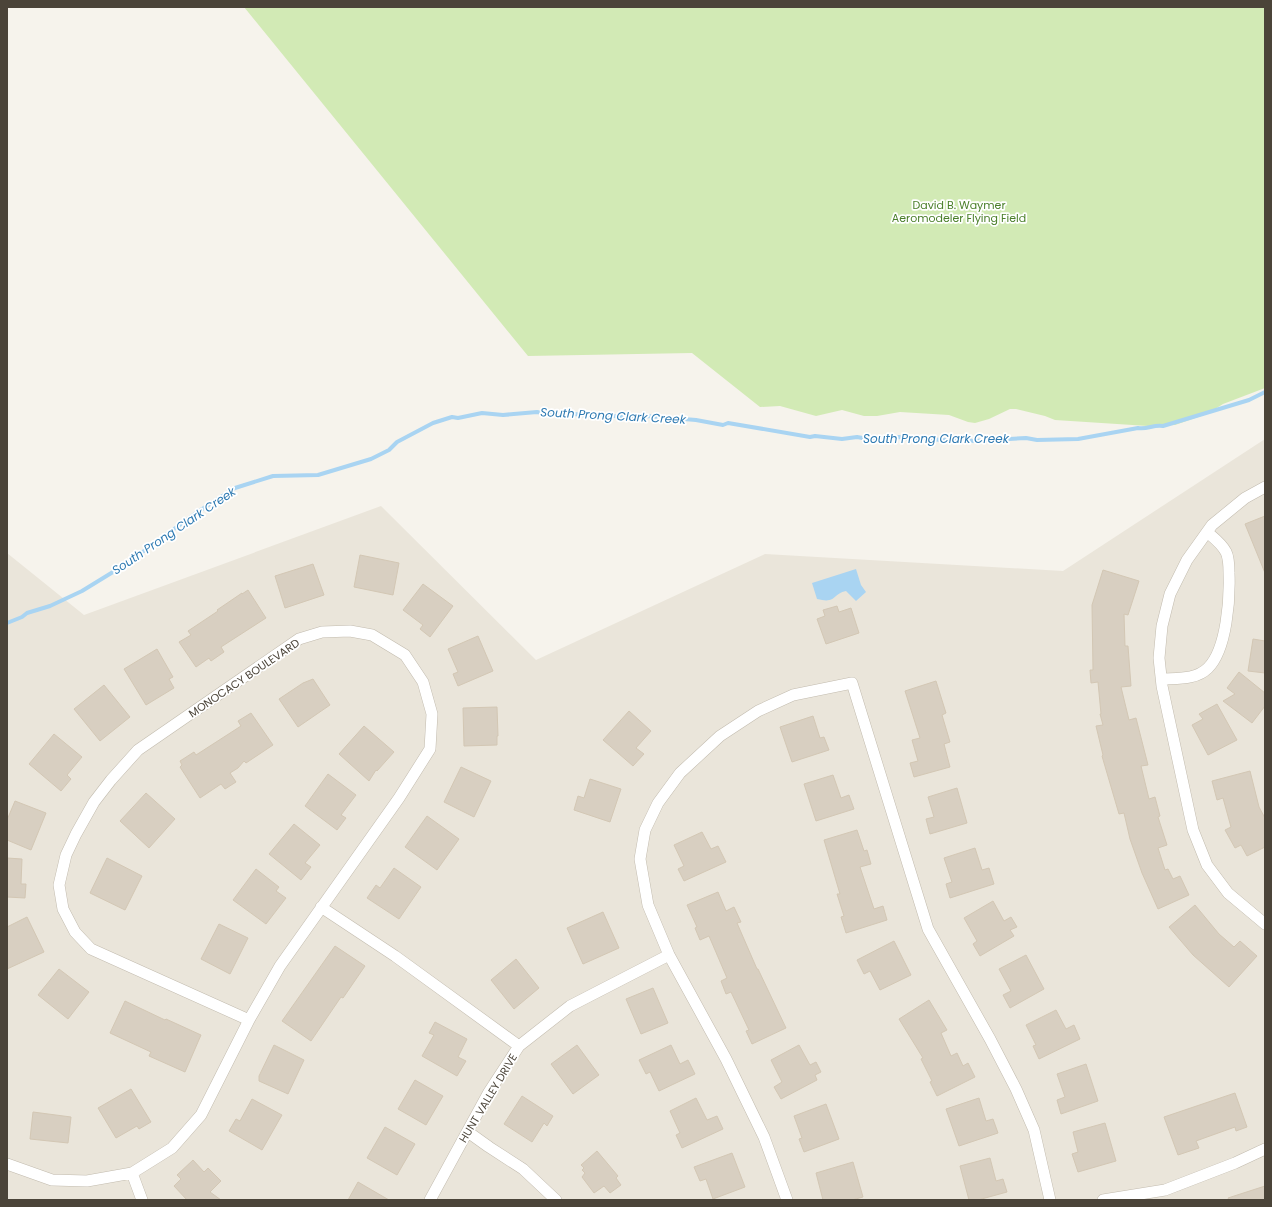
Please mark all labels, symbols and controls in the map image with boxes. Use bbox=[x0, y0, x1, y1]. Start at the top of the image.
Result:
park label: David B. Waymer Aeromodeler Flying Field bbox=[892, 197, 1026, 226]
water label: South Prong Clark Creek bbox=[540, 403, 687, 428]
water label: South Prong Clark Creek bbox=[863, 430, 1010, 447]
water label: South Prong Clark Creek bbox=[109, 482, 240, 578]
street label: MONOCACY BOULEVARD bbox=[185, 635, 303, 721]
street label: HUNT VALLEY DRIVE bbox=[455, 1050, 521, 1146]

